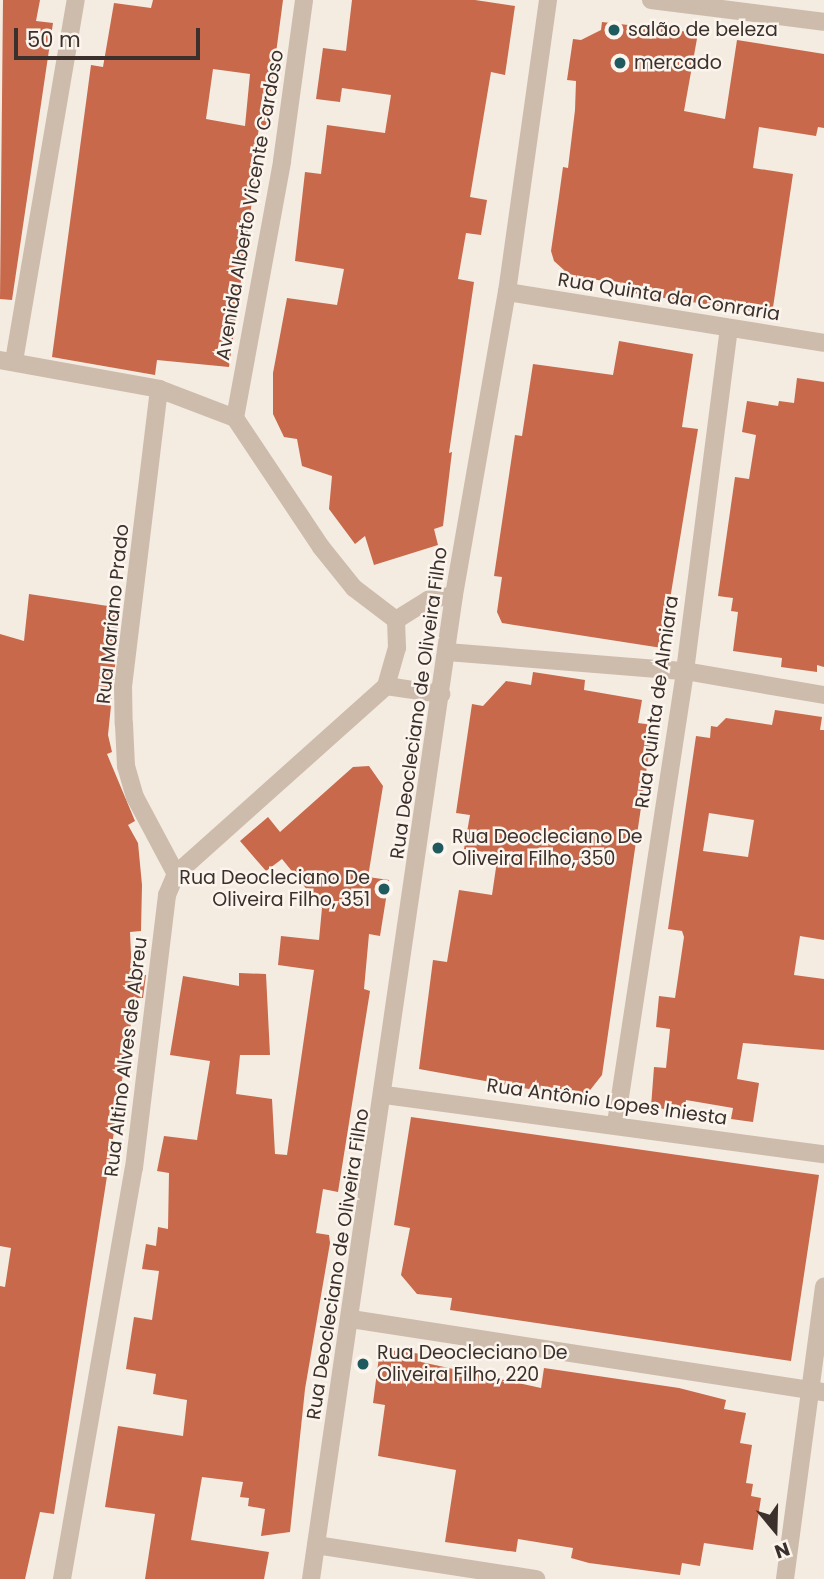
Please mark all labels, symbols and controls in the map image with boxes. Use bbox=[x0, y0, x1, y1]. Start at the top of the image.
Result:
scale bar bbox=[18, 14, 203, 58]
place label: salão de beleza bbox=[628, 19, 778, 41]
marker: salão de beleza bbox=[606, 22, 622, 38]
text: 50 m bbox=[27, 25, 81, 54]
street label: Avenida Alberto Vicente Cardoso bbox=[211, 48, 289, 362]
place label: mercado bbox=[634, 52, 722, 74]
marker: mercado bbox=[612, 55, 628, 71]
street label: Rua Quinta da Conraria bbox=[556, 268, 782, 326]
street label: Rua Mariano Prado bbox=[92, 523, 134, 705]
street label: Rua Deocleciano de Oliveira Filho bbox=[386, 546, 452, 860]
street label: Rua Quinta de Almiara bbox=[631, 594, 683, 810]
place label: Rua Deocleciano De Oliveira Filho, 350 bbox=[452, 826, 643, 870]
marker: Rua Deocleciano De Oliveira Filho, 350 bbox=[430, 840, 446, 856]
place label: Rua Deocleciano De Oliveira Filho, 351 bbox=[179, 867, 370, 911]
marker: Rua Deocleciano De Oliveira Filho, 351 bbox=[376, 881, 392, 897]
street label: Rua Altino Alves de Abreu bbox=[100, 936, 152, 1178]
street label: Rua Antônio Lopes Iniesta bbox=[485, 1074, 729, 1130]
street label: Rua Deocleciano de Oliveira Filho bbox=[302, 1107, 374, 1421]
place label: Rua Deocleciano De Oliveira Filho, 220 bbox=[377, 1342, 568, 1386]
marker: Rua Deocleciano De Oliveira Filho, 220 bbox=[355, 1356, 371, 1372]
north arrow bbox=[740, 1495, 810, 1565]
text: N bbox=[771, 1535, 793, 1565]

